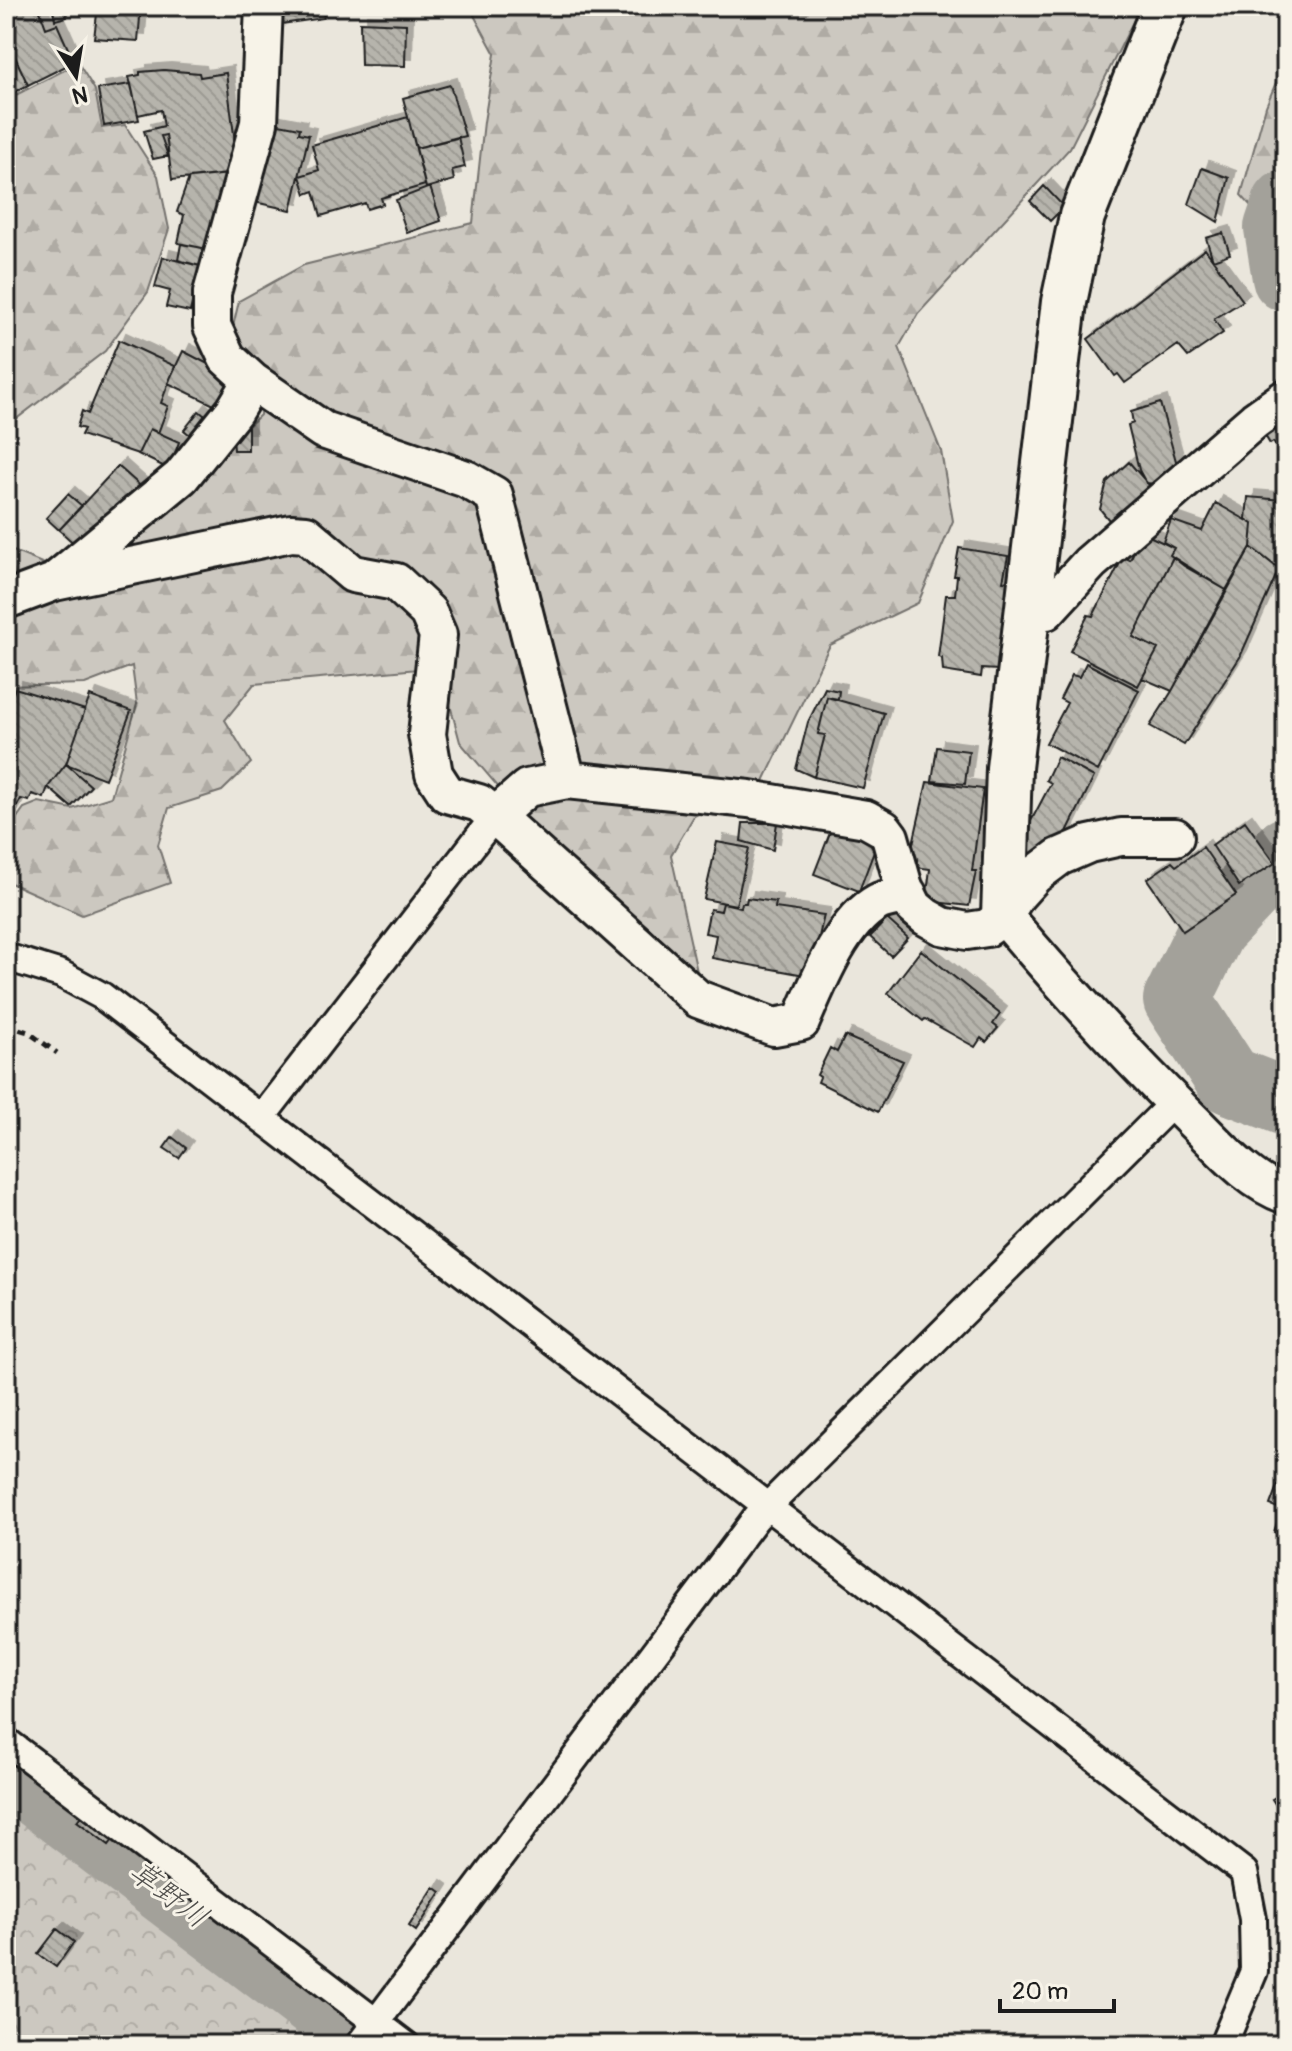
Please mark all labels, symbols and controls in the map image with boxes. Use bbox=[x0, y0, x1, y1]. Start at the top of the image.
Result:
north arrow bbox=[36, 36, 116, 116]
text: N bbox=[70, 79, 90, 110]
water label: 草野川 bbox=[122, 1853, 216, 1936]
scale bar bbox=[1000, 1963, 1114, 2013]
text: 20 m bbox=[1012, 1977, 1068, 2006]

